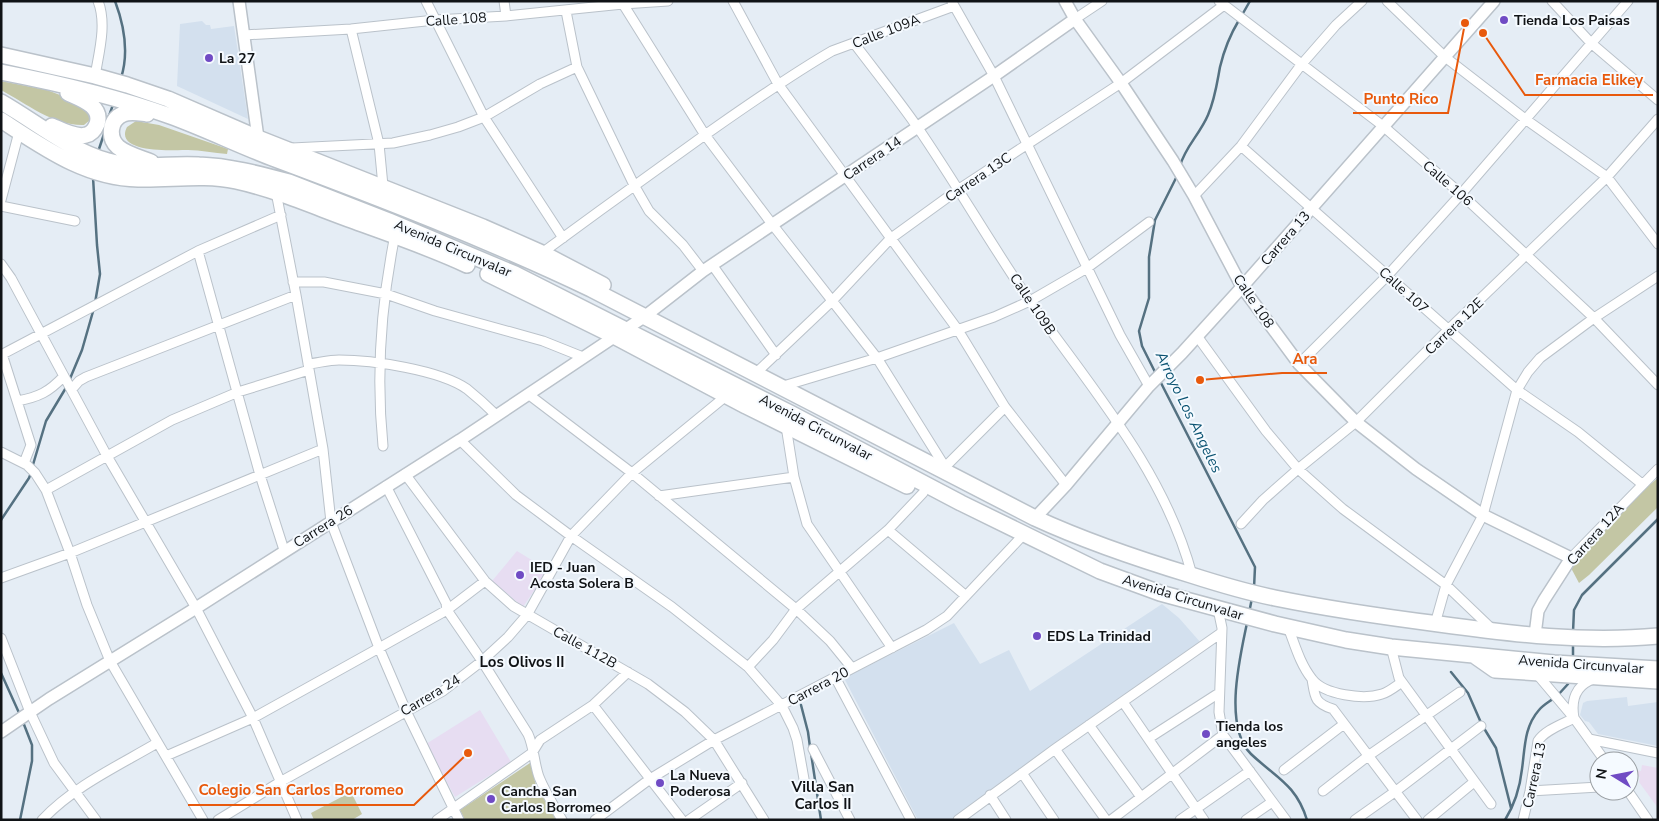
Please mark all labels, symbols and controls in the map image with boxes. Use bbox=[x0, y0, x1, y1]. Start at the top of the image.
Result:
street label: Calle 108 bbox=[425, 8, 487, 31]
street label: Calle 109A bbox=[849, 10, 923, 53]
place label: Tienda Los Paisas bbox=[1514, 11, 1630, 30]
marker: Tienda Los Paisas bbox=[1498, 14, 1510, 26]
place label: La 27 bbox=[219, 49, 255, 68]
marker: La 27 bbox=[203, 52, 215, 64]
callout: Farmacia Elikey bbox=[1525, 65, 1653, 95]
text: Farmacia Elikey bbox=[1535, 70, 1643, 90]
callout: Punto Rico bbox=[1353, 83, 1448, 113]
text: Punto Rico bbox=[1363, 89, 1439, 109]
street label: Carrera 14 bbox=[839, 132, 905, 185]
street label: Carrera 13C bbox=[941, 148, 1015, 207]
street label: Calle 106 bbox=[1418, 156, 1477, 211]
street label: Carrera 13 bbox=[1256, 207, 1314, 270]
street label: Avenida Circunvalar bbox=[391, 215, 514, 282]
street label: Calle 107 bbox=[1375, 263, 1433, 318]
street label: Calle 109B bbox=[1005, 270, 1060, 339]
street label: Calle 108 bbox=[1229, 271, 1279, 332]
street label: Carrera 12E bbox=[1421, 294, 1488, 359]
callout: Ara bbox=[1282, 343, 1327, 373]
water label: Arroyo Los Angeles bbox=[1150, 347, 1227, 476]
text: Ara bbox=[1292, 349, 1318, 369]
street label: Avenida Circunvalar bbox=[756, 390, 876, 465]
street label: Carrera 12A bbox=[1563, 499, 1628, 569]
street label: Carrera 26 bbox=[290, 501, 357, 552]
place label: IED - Juan Acosta Solera B bbox=[530, 558, 634, 593]
marker: IED - Juan Acosta Solera B bbox=[514, 569, 526, 581]
street label: Avenida Circunvalar bbox=[1120, 570, 1246, 625]
street label: Calle 112B bbox=[549, 622, 620, 673]
place label: EDS La Trinidad bbox=[1047, 627, 1151, 646]
marker: EDS La Trinidad bbox=[1031, 630, 1043, 642]
street label: Avenida Circunvalar bbox=[1518, 651, 1644, 678]
district label: Los Olivos II bbox=[480, 652, 564, 672]
street label: Carrera 20 bbox=[784, 662, 852, 711]
street label: Carrera 24 bbox=[397, 670, 464, 721]
place label: Tienda los angeles bbox=[1216, 717, 1283, 752]
marker: Tienda los angeles bbox=[1200, 728, 1212, 740]
street label: Carrera 13 bbox=[1518, 740, 1551, 810]
north arrow bbox=[1589, 751, 1639, 801]
place label: La Nueva Poderosa bbox=[670, 766, 731, 801]
text: N bbox=[1591, 767, 1612, 781]
callout: Colegio San Carlos Borromeo bbox=[188, 775, 414, 805]
marker: La Nueva Poderosa bbox=[654, 777, 666, 789]
district label: Villa San Carlos II bbox=[791, 777, 854, 814]
text: Colegio San Carlos Borromeo bbox=[198, 780, 404, 800]
place label: Cancha San Carlos Borromeo bbox=[501, 782, 611, 817]
marker: Cancha San Carlos Borromeo bbox=[485, 793, 497, 805]

